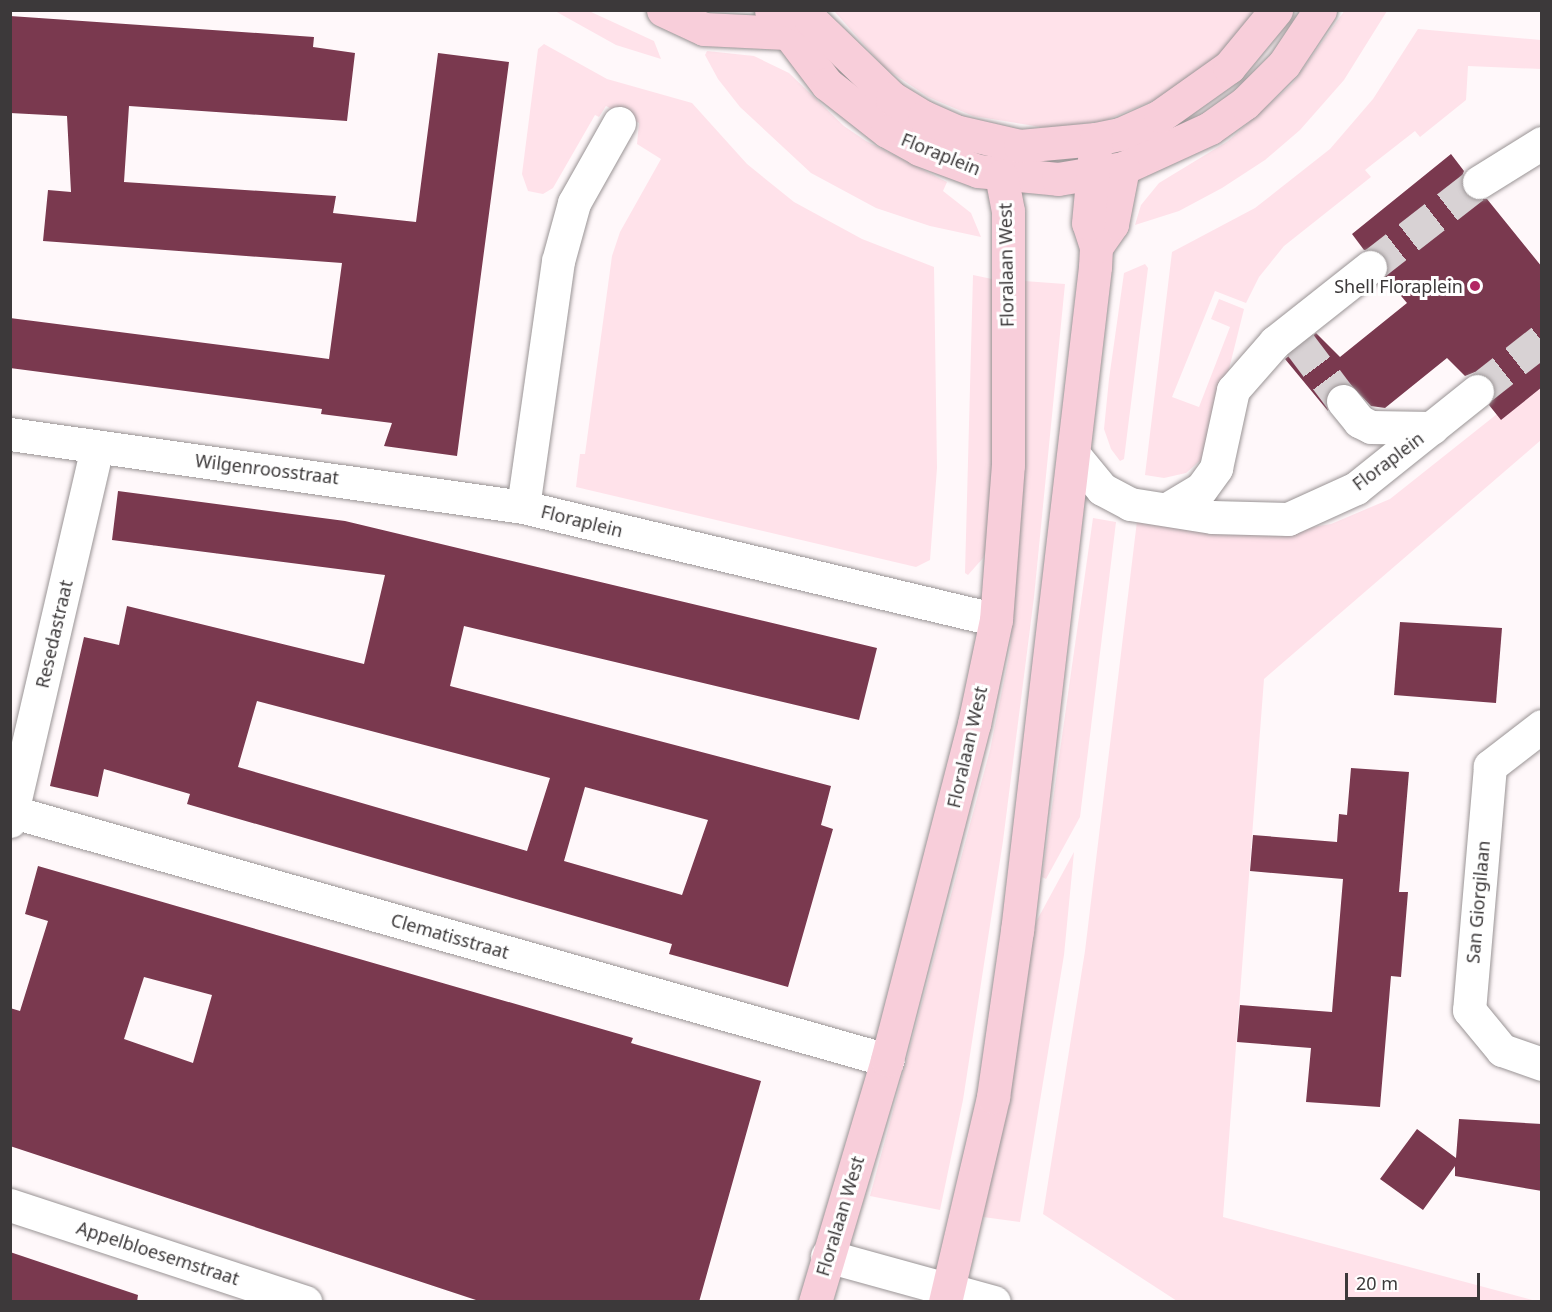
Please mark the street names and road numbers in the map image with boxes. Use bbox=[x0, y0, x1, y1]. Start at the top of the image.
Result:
street label: Floraplein bbox=[898, 128, 984, 180]
street label: Floralaan West bbox=[994, 203, 1018, 327]
street label: Floraplein bbox=[1348, 427, 1428, 495]
street label: Wilgenroosstraat bbox=[194, 449, 340, 489]
street label: Floraplein bbox=[539, 500, 625, 542]
street label: Resedastraat bbox=[31, 578, 77, 690]
street label: Floralaan West bbox=[942, 684, 992, 810]
street label: San Giorgilaan bbox=[1462, 840, 1494, 964]
street label: Clematisstraat bbox=[389, 909, 511, 963]
street label: Floralaan West bbox=[811, 1153, 869, 1279]
street label: Appelbloesemstraat bbox=[74, 1217, 242, 1289]

